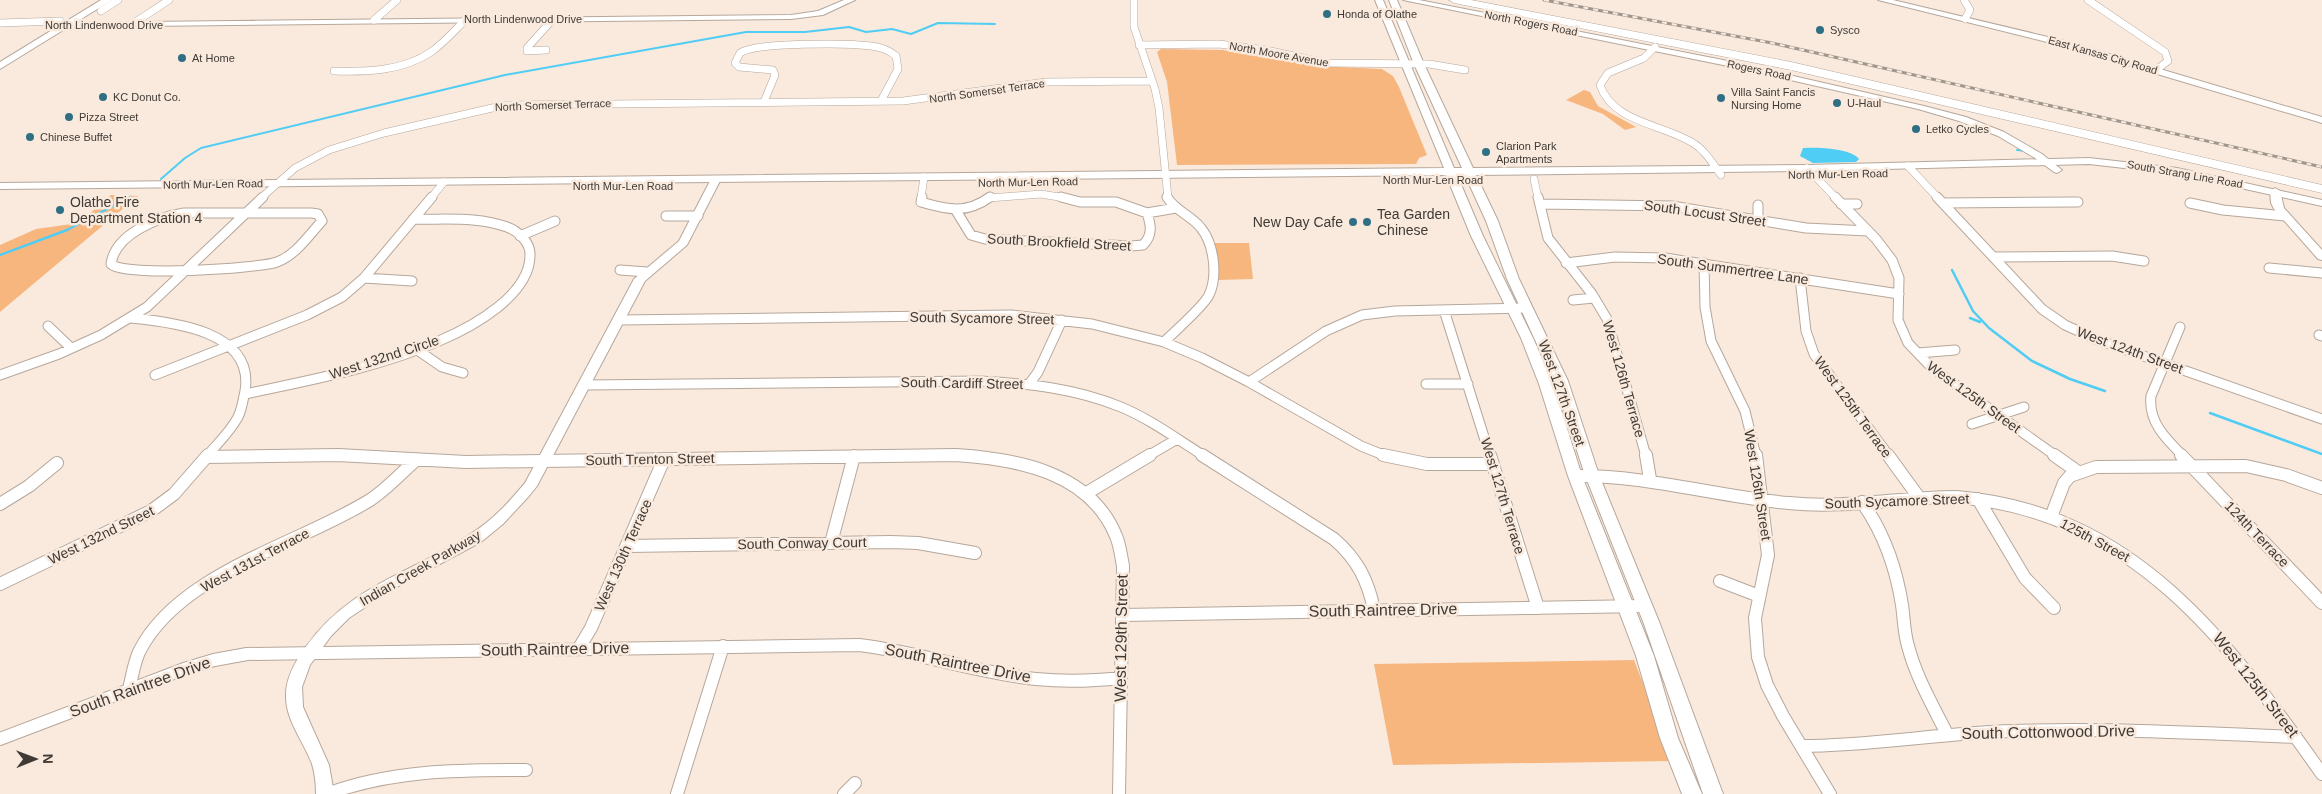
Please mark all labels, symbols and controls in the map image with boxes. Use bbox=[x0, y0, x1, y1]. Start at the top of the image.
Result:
marker: Honda of Olathe bbox=[1321, 8, 1333, 20]
place label: Honda of Olathe bbox=[1337, 8, 1417, 20]
street label: North Rogers Road bbox=[1483, 8, 1579, 38]
street label: North Lindenwood Drive bbox=[464, 13, 582, 25]
street label: North Lindenwood Drive bbox=[45, 19, 163, 31]
marker: Sysco bbox=[1814, 24, 1826, 36]
place label: Sysco bbox=[1830, 24, 1860, 36]
street label: East Kansas City Road bbox=[2047, 34, 2159, 76]
street label: North Moore Avenue bbox=[1228, 39, 1330, 69]
marker: At Home bbox=[176, 52, 188, 64]
place label: At Home bbox=[192, 52, 235, 64]
street label: Rogers Road bbox=[1726, 57, 1792, 83]
street label: North Somerset Terrace bbox=[928, 77, 1046, 105]
place label: Villa Saint Fancis Nursing Home bbox=[1731, 86, 1816, 111]
marker: KC Donut Co. bbox=[97, 91, 109, 103]
place label: KC Donut Co. bbox=[113, 91, 181, 103]
marker: Villa Saint Fancis Nursing Home bbox=[1715, 92, 1727, 104]
street label: North Somerset Terrace bbox=[495, 97, 611, 113]
marker: U-Haul bbox=[1831, 97, 1843, 109]
place label: U-Haul bbox=[1847, 97, 1881, 109]
marker: Pizza Street bbox=[63, 111, 75, 123]
place label: Pizza Street bbox=[79, 111, 138, 123]
marker: Letko Cycles bbox=[1910, 123, 1922, 135]
place label: Letko Cycles bbox=[1926, 123, 1989, 135]
marker: Chinese Buffet bbox=[24, 131, 36, 143]
place label: Chinese Buffet bbox=[40, 131, 112, 143]
place label: Clarion Park Apartments bbox=[1496, 140, 1557, 165]
marker: Clarion Park Apartments bbox=[1480, 146, 1492, 158]
street label: South Strang Line Road bbox=[2126, 158, 2244, 190]
street label: North Mur-Len Road bbox=[1788, 167, 1888, 181]
street label: North Mur-Len Road bbox=[1383, 174, 1483, 186]
street label: North Mur-Len Road bbox=[978, 175, 1078, 189]
street label: North Mur-Len Road bbox=[163, 177, 263, 191]
street label: North Mur-Len Road bbox=[573, 180, 673, 192]
place label: Olathe Fire Department Station 4 bbox=[70, 194, 203, 226]
street label: South Locust Street bbox=[1643, 197, 1767, 229]
marker: Olathe Fire Department Station 4 bbox=[54, 204, 66, 216]
place label: Tea Garden Chinese bbox=[1377, 206, 1450, 238]
place label: New Day Cafe bbox=[1253, 214, 1343, 230]
marker: New Day Cafe bbox=[1347, 216, 1359, 228]
marker: Tea Garden Chinese bbox=[1361, 216, 1373, 228]
street label: South Brookfield Street bbox=[987, 230, 1131, 254]
street label: South Summertree Lane bbox=[1656, 250, 1810, 288]
street label: South Sycamore Street bbox=[909, 309, 1055, 327]
street label: West 126th Terrace bbox=[1600, 319, 1648, 440]
street label: West 124th Street bbox=[2075, 323, 2185, 377]
street label: West 132nd Circle bbox=[327, 332, 441, 382]
street label: West 127th Street bbox=[1535, 338, 1589, 448]
street label: West 125th Terrace bbox=[1811, 353, 1895, 461]
street label: West 125th Street bbox=[1924, 358, 2024, 436]
street label: South Cardiff Street bbox=[901, 374, 1024, 392]
street label: West 126th Street bbox=[1741, 429, 1775, 542]
street label: West 127th Terrace bbox=[1478, 436, 1528, 556]
street label: South Trenton Street bbox=[585, 450, 715, 468]
street label: South Sycamore Street bbox=[1824, 490, 1970, 512]
street label: West 130th Terrace bbox=[591, 496, 655, 613]
street label: 124th Terrace bbox=[2222, 498, 2293, 570]
street label: West 132nd Street bbox=[45, 502, 157, 568]
street label: 125th Street bbox=[2058, 515, 2133, 565]
street label: West 131st Terrace bbox=[198, 525, 312, 595]
street label: Indian Creek Parkway bbox=[357, 527, 483, 609]
street label: South Conway Court bbox=[737, 534, 867, 552]
street label: West 129th Street bbox=[1111, 573, 1131, 702]
street label: South Raintree Drive bbox=[1309, 600, 1457, 620]
street label: West 125th Street bbox=[2210, 629, 2302, 741]
street label: South Raintree Drive bbox=[481, 639, 629, 659]
street label: South Raintree Drive bbox=[883, 640, 1033, 686]
street label: South Raintree Drive bbox=[67, 654, 213, 720]
street label: South Cottonwood Drive bbox=[1961, 722, 2135, 742]
north arrow bbox=[10, 734, 60, 784]
text: N bbox=[40, 754, 56, 764]

